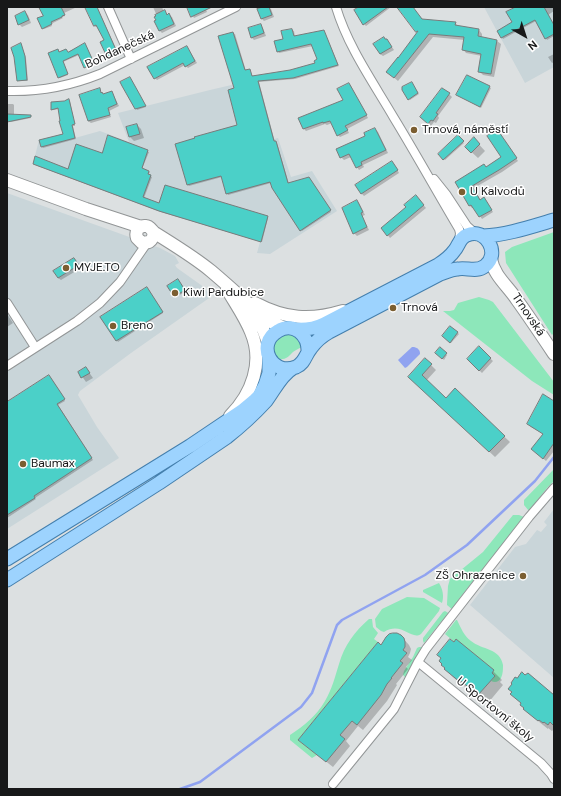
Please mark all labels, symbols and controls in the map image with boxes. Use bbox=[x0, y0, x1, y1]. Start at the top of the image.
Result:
north arrow bbox=[505, 16, 545, 56]
street label: Bohdanečská bbox=[83, 28, 157, 72]
text: N bbox=[525, 37, 540, 53]
place label: Trnová, náměstí bbox=[422, 123, 508, 137]
marker: Trnová, náměstí bbox=[409, 125, 419, 135]
place label: U Kalvodů bbox=[470, 185, 525, 199]
marker: U Kalvodů bbox=[457, 187, 467, 197]
place label: MYJE.TO bbox=[74, 261, 120, 275]
marker: MYJE.TO bbox=[61, 263, 71, 273]
place label: Kiwi Pardubice bbox=[183, 286, 264, 300]
marker: Kiwi Pardubice bbox=[170, 288, 180, 298]
street label: Trnovská bbox=[508, 291, 548, 339]
place label: Trnová bbox=[401, 301, 438, 315]
marker: Trnová bbox=[388, 303, 398, 313]
place label: Breno bbox=[121, 319, 153, 333]
marker: Breno bbox=[108, 321, 118, 331]
place label: Baumax bbox=[31, 457, 75, 471]
marker: Baumax bbox=[18, 459, 28, 469]
place label: ZŠ Ohrazenice bbox=[435, 569, 515, 583]
marker: ZŠ Ohrazenice bbox=[518, 571, 528, 581]
street label: U Sportovní školy bbox=[453, 674, 537, 746]

